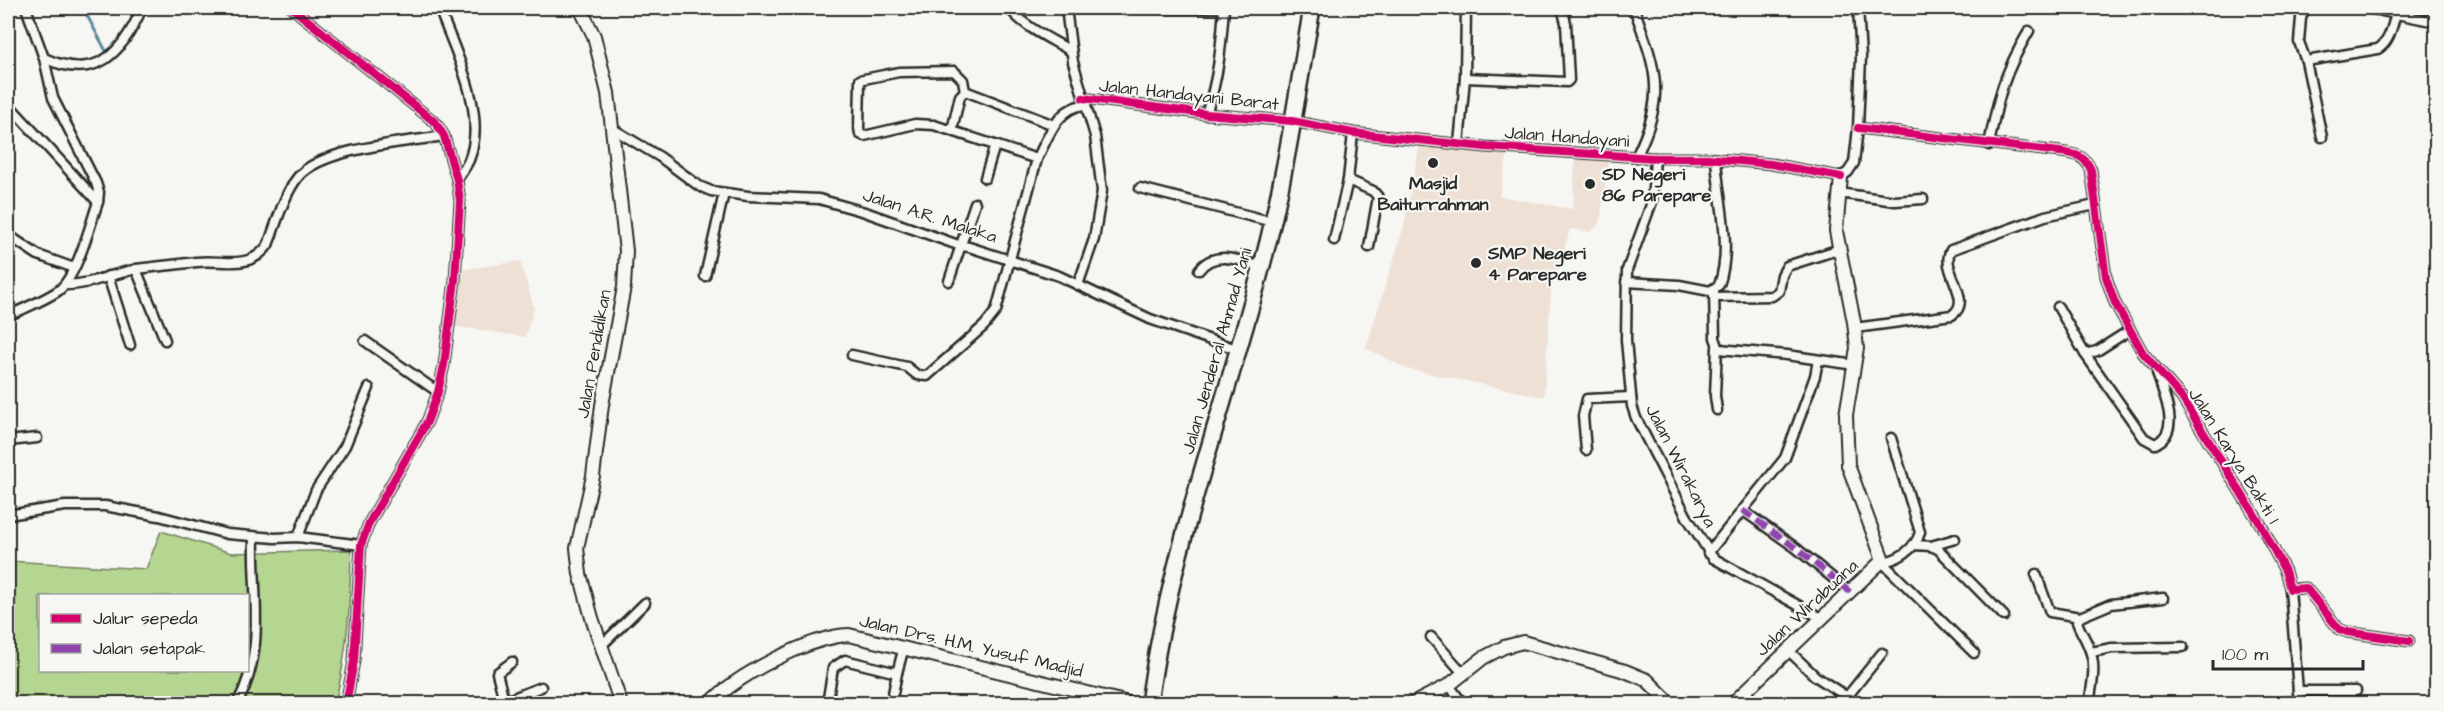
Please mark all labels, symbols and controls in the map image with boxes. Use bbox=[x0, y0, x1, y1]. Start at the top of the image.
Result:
street label: Jalan Handayani Barat bbox=[1098, 73, 1281, 118]
street label: Jalan Handayani bbox=[1504, 120, 1631, 155]
marker: Masjid Baiturrahman bbox=[1426, 156, 1440, 170]
place label: SD Negeri 86 Parepare bbox=[1601, 162, 1712, 208]
place label: Masjid Baiturrahman bbox=[1377, 171, 1489, 217]
marker: SD Negeri 86 Parepare bbox=[1583, 177, 1597, 191]
street label: Jalan A.R. Malaka bbox=[860, 183, 1000, 249]
place label: SMP Negeri 4 Parepare bbox=[1487, 241, 1587, 287]
street label: Jalan Jenderal Ahmad Yani bbox=[1176, 245, 1259, 457]
marker: SMP Negeri 4 Parepare bbox=[1469, 256, 1483, 270]
street label: Jalan Pendidikan bbox=[570, 288, 618, 420]
street label: Jalan Karya Bakti 1 bbox=[2181, 383, 2286, 529]
street label: Jalan Wirakarya bbox=[1638, 400, 1723, 532]
street label: Jalan Wirabuana bbox=[1750, 554, 1864, 662]
legend bbox=[39, 594, 249, 672]
text: Jalur sepeda bbox=[93, 606, 198, 631]
street label: Jalan Drs. H.M. Yusuf Madjid bbox=[857, 608, 1085, 684]
scale bar bbox=[2213, 633, 2363, 671]
text: Jalan setapak bbox=[93, 636, 205, 661]
text: 100 m bbox=[2222, 642, 2268, 667]

